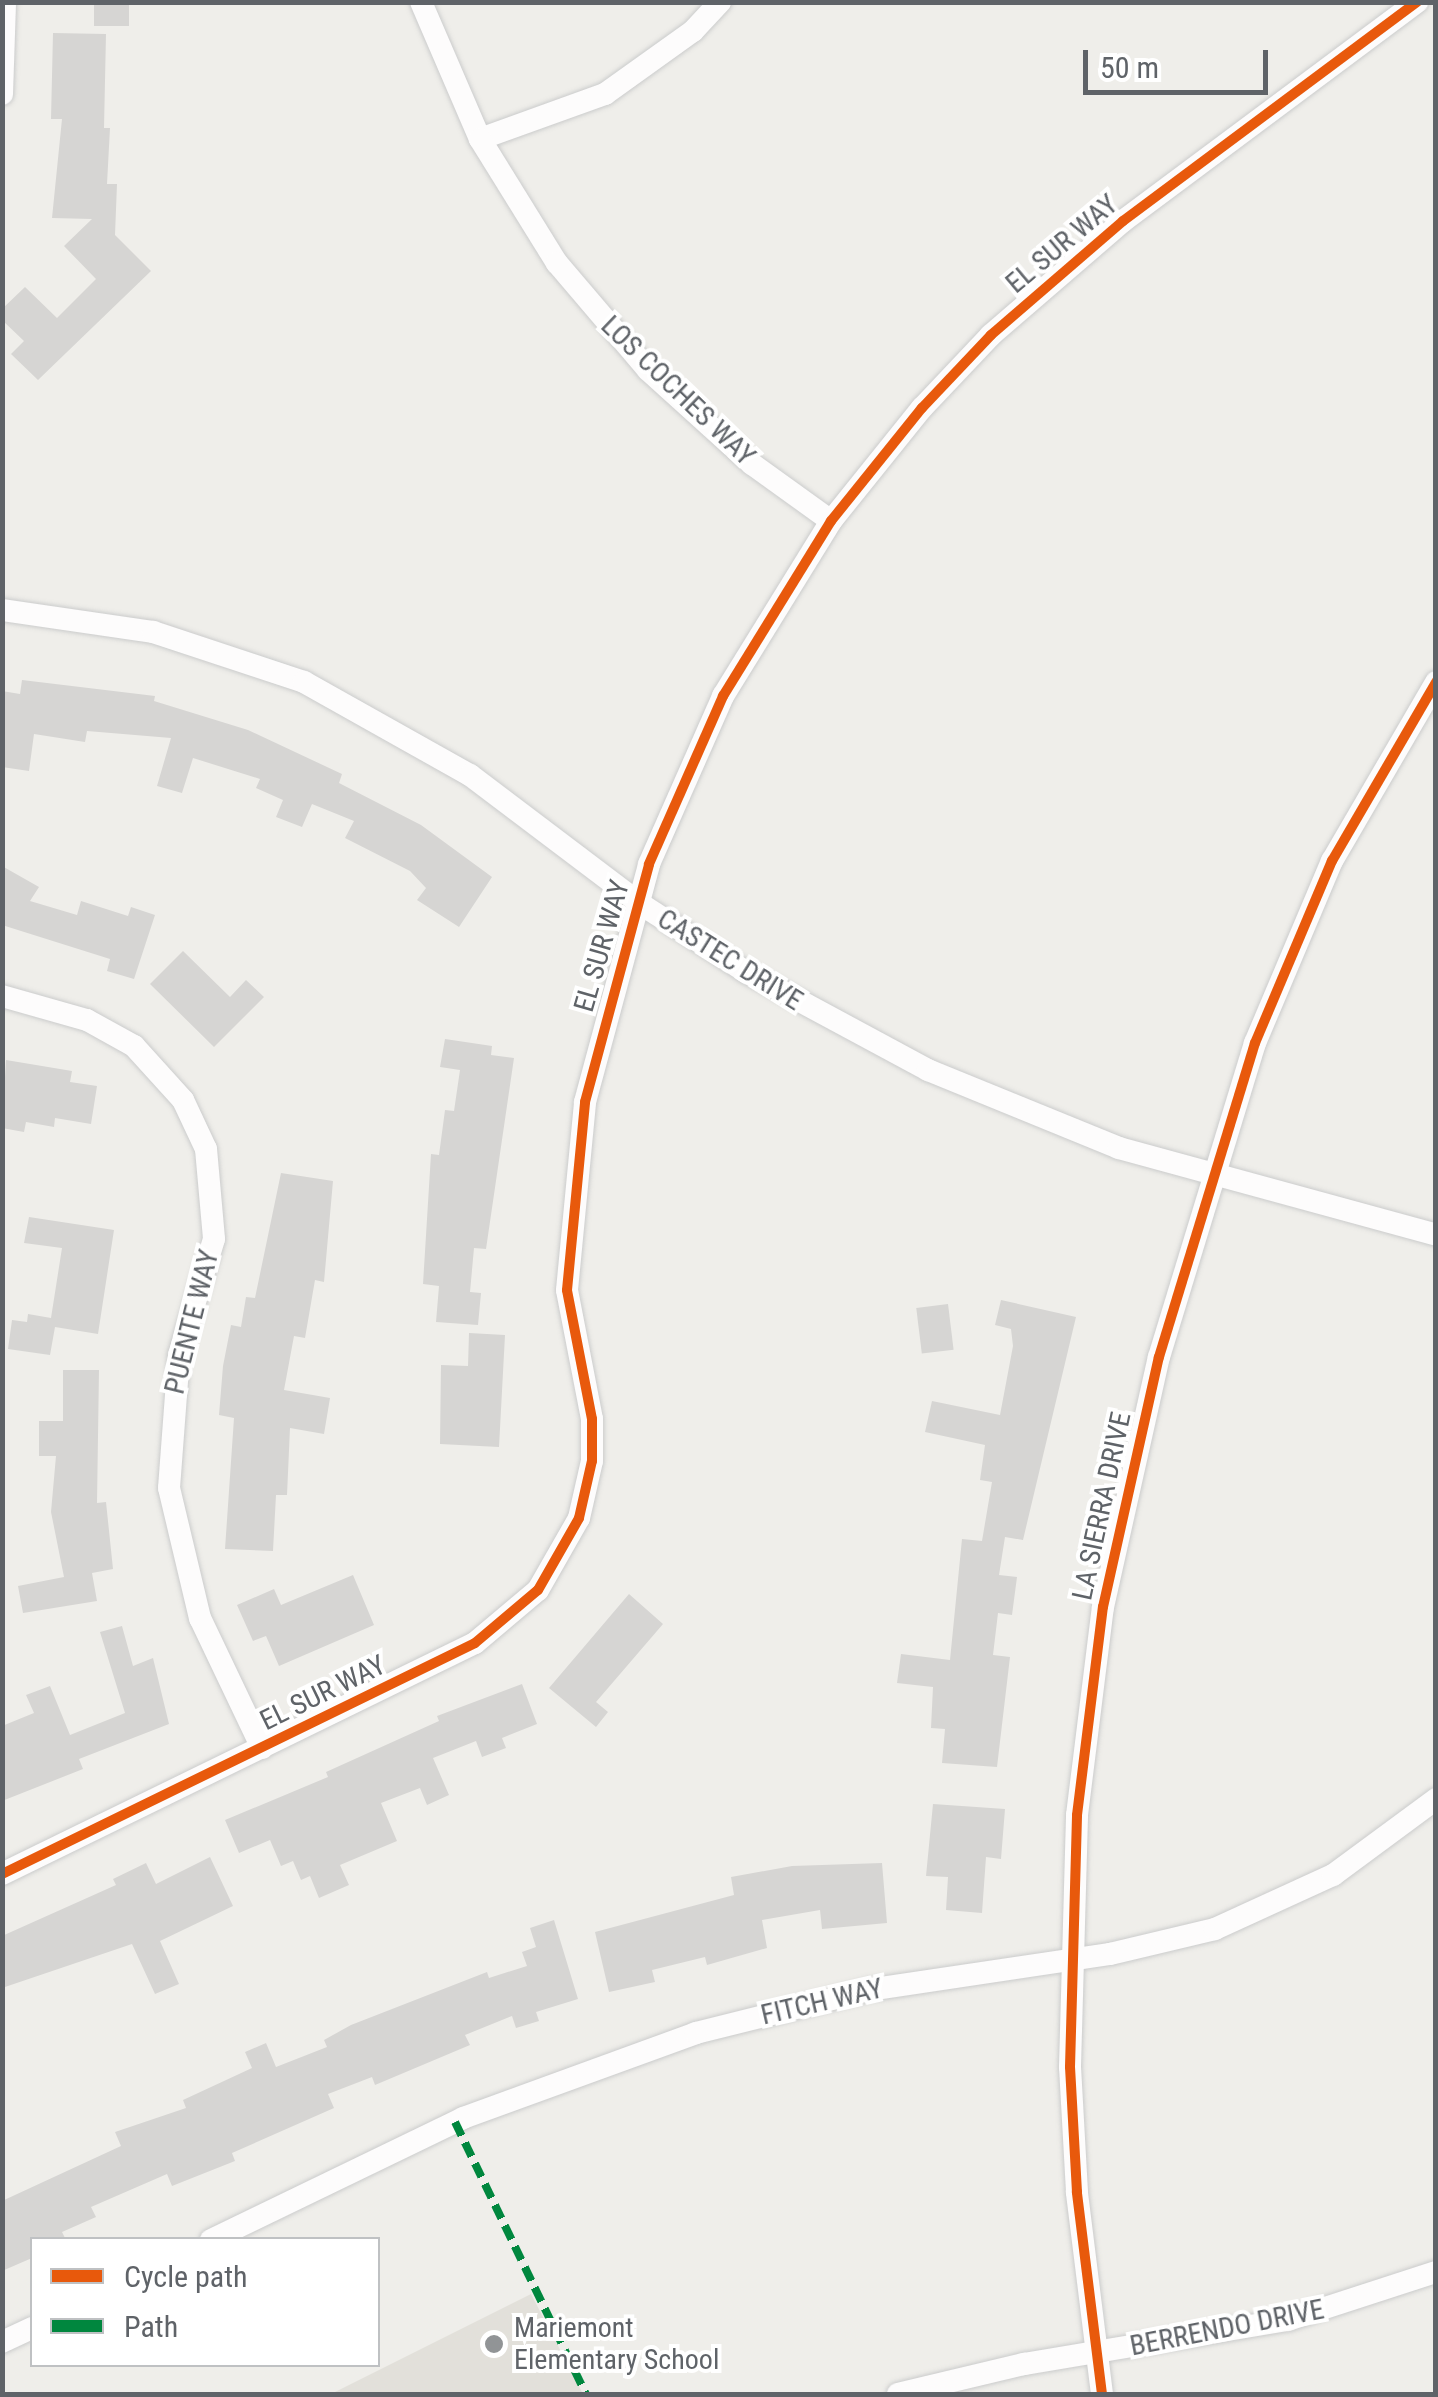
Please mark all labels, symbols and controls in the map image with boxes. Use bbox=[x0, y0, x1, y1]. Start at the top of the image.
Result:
scale bar bbox=[1088, 30, 1273, 92]
text: 50 m bbox=[1100, 50, 1159, 85]
street label: EL SUR WAY bbox=[999, 188, 1125, 300]
street label: LOS COCHES WAY bbox=[594, 309, 762, 473]
street label: EL SUR WAY bbox=[567, 876, 637, 1016]
street label: CASTEC DRIVE bbox=[651, 902, 809, 1018]
street label: PUENTE WAY bbox=[158, 1246, 226, 1398]
street label: LA SIERRA DRIVE bbox=[1066, 1409, 1138, 1603]
street label: EL SUR WAY bbox=[255, 1648, 391, 1738]
street label: FITCH WAY bbox=[758, 1972, 886, 2032]
legend bbox=[30, 2237, 380, 2367]
text: Cycle path bbox=[124, 2259, 248, 2294]
street label: BERRENDO DRIVE bbox=[1127, 2293, 1327, 2363]
text: Path bbox=[124, 2309, 178, 2344]
place label: Mariemont Elementary School bbox=[514, 2311, 719, 2377]
marker: Mariemont Elementary School bbox=[483, 2333, 505, 2355]

